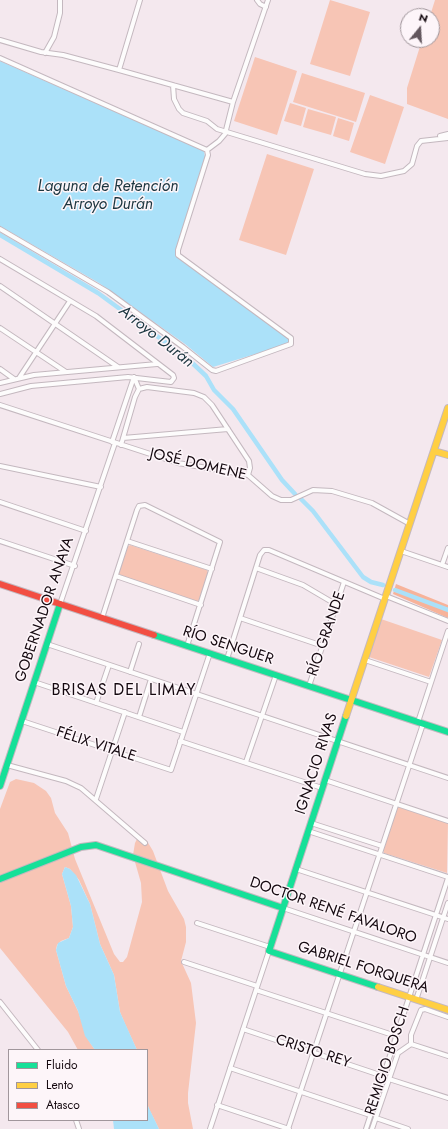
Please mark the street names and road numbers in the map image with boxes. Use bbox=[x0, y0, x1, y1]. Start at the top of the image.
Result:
street label: JOSÉ DOMENE bbox=[148, 445, 248, 485]
street label: GOBERNADOR ANAYA bbox=[12, 535, 78, 685]
street label: RÍO GRANDE bbox=[304, 589, 350, 679]
street label: RÍO SENGUER bbox=[180, 623, 276, 669]
street label: IGNACIO RIVAS bbox=[292, 711, 342, 817]
street label: FÉLIX VITALE bbox=[54, 724, 138, 766]
street label: DOCTOR RENÉ FAVALORO bbox=[247, 874, 419, 948]
street label: GABRIEL FORQUERA bbox=[295, 938, 431, 998]
street label: REMIGIO BOSCH bbox=[362, 1004, 414, 1118]
street label: CRISTO REY bbox=[273, 1031, 353, 1073]

